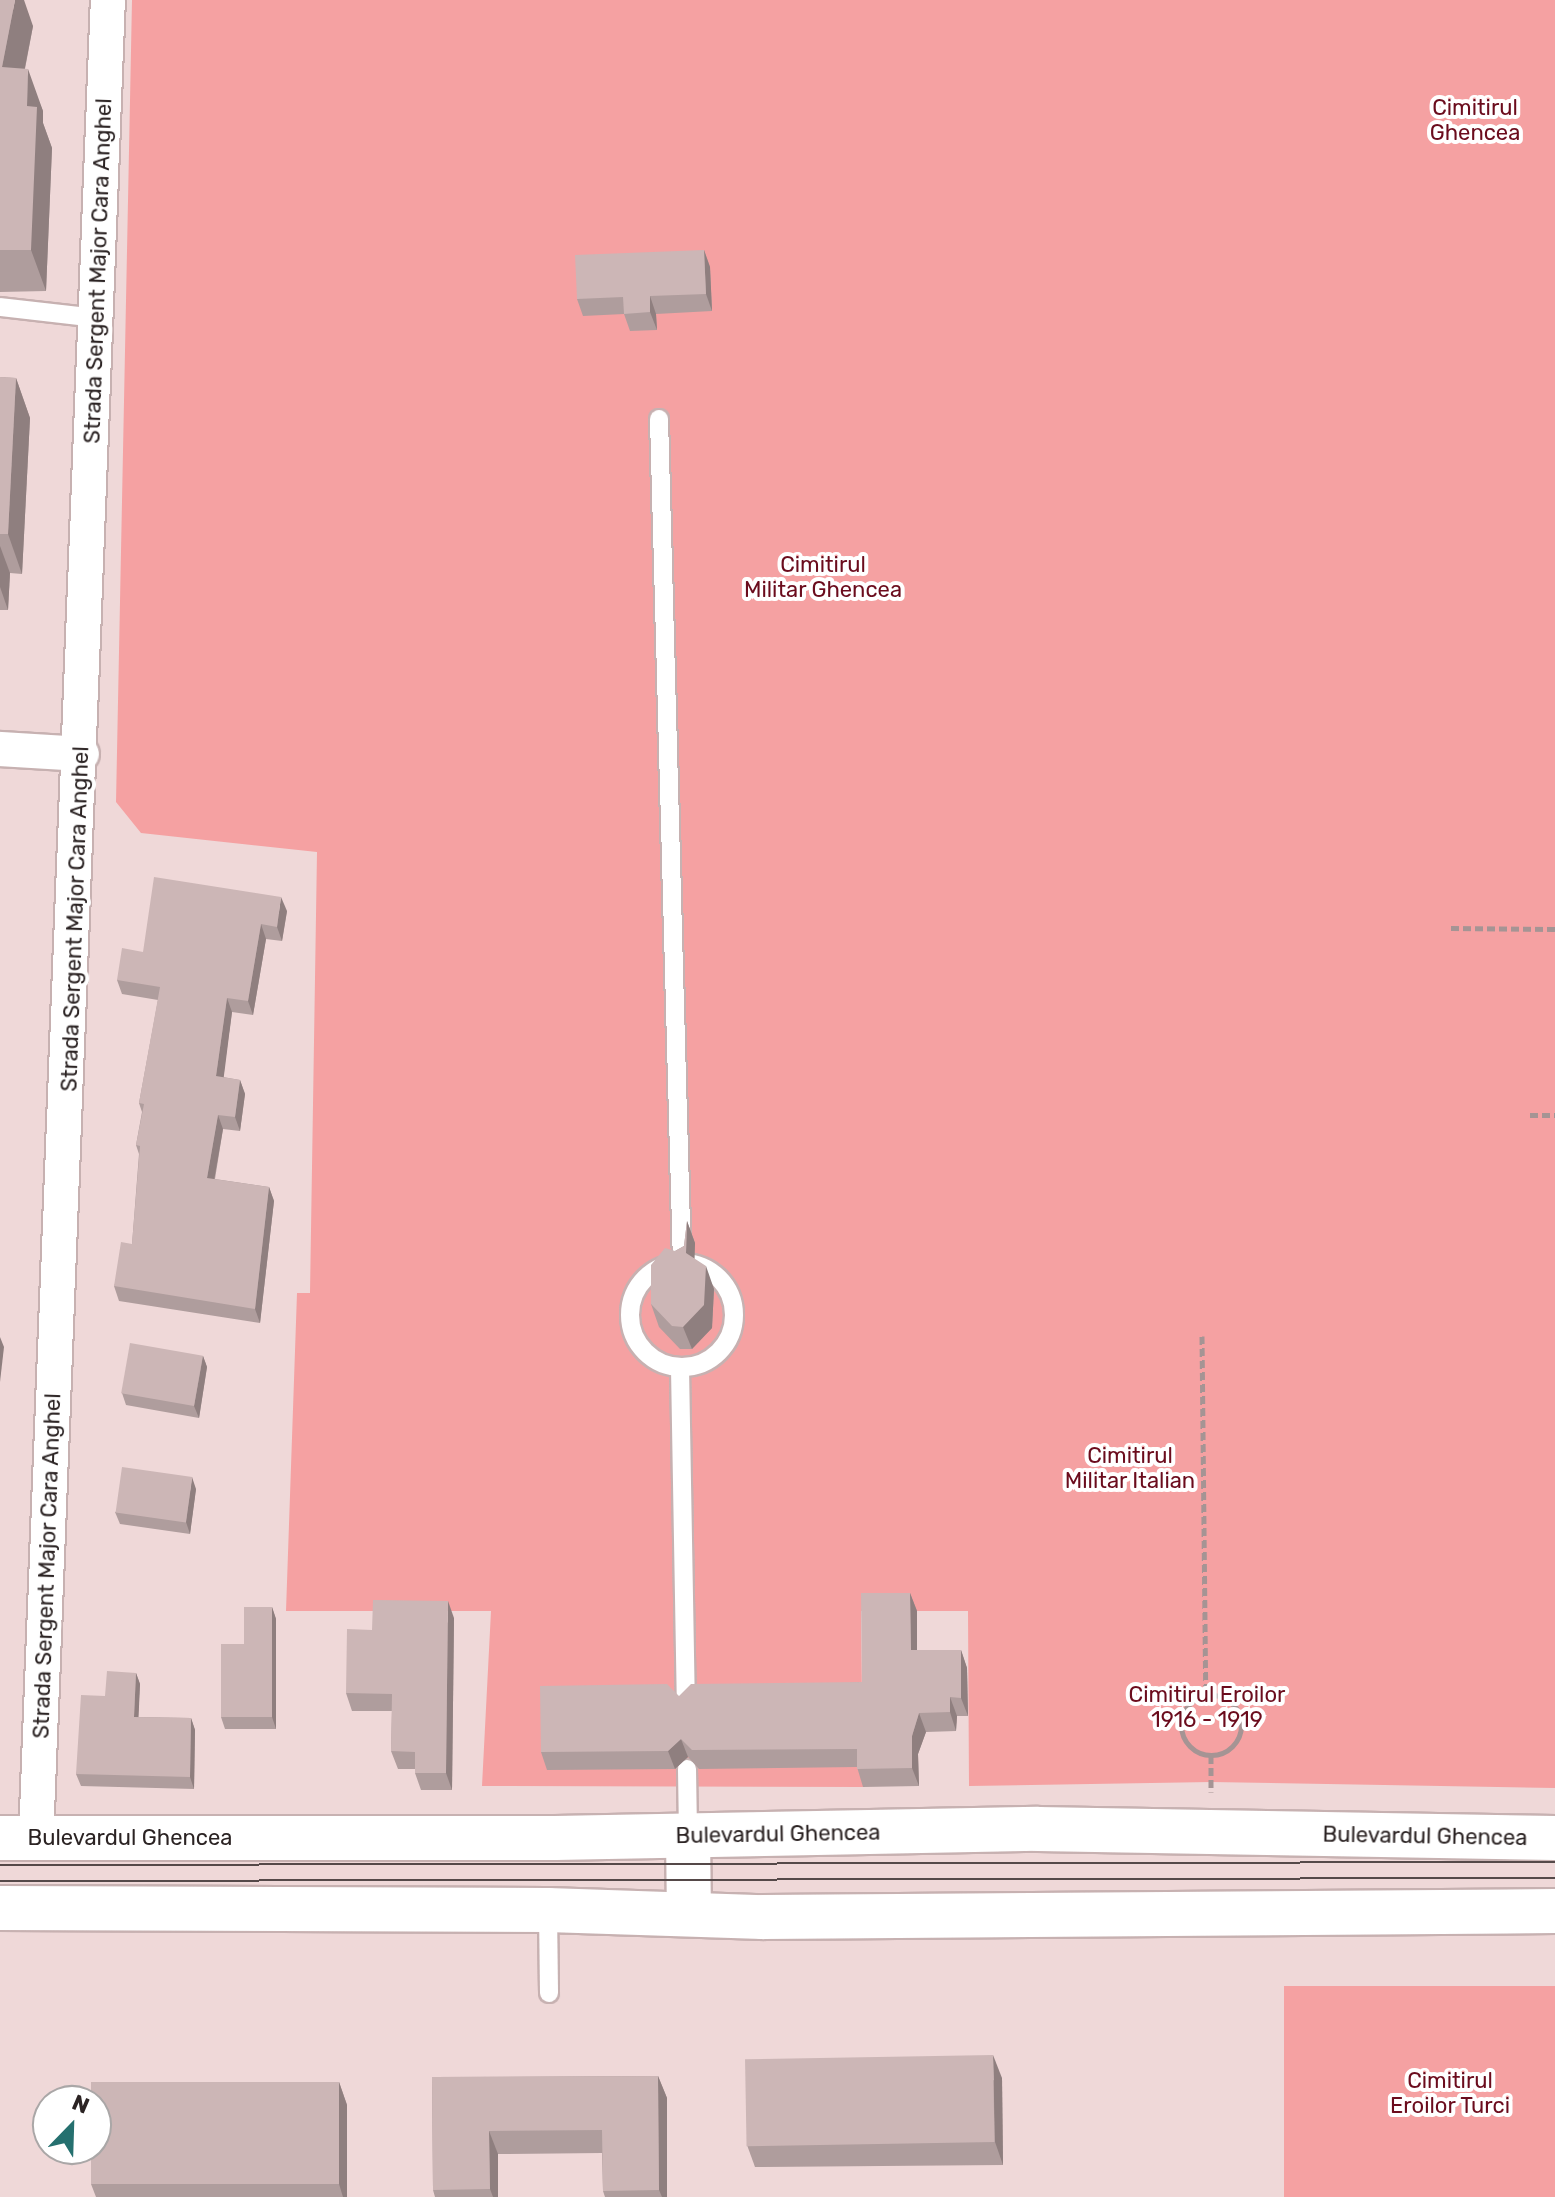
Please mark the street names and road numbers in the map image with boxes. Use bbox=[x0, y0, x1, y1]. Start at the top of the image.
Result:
street label: Strada Sergent Major Cara Anghel bbox=[79, 97, 117, 445]
street label: Strada Sergent Major Cara Anghel bbox=[56, 745, 94, 1093]
street label: Strada Sergent Major Cara Anghel bbox=[28, 1392, 66, 1740]
street label: Bulevardul Ghencea bbox=[675, 1819, 881, 1849]
street label: Bulevardul Ghencea bbox=[1322, 1821, 1528, 1851]
street label: Bulevardul Ghencea bbox=[28, 1825, 232, 1851]

